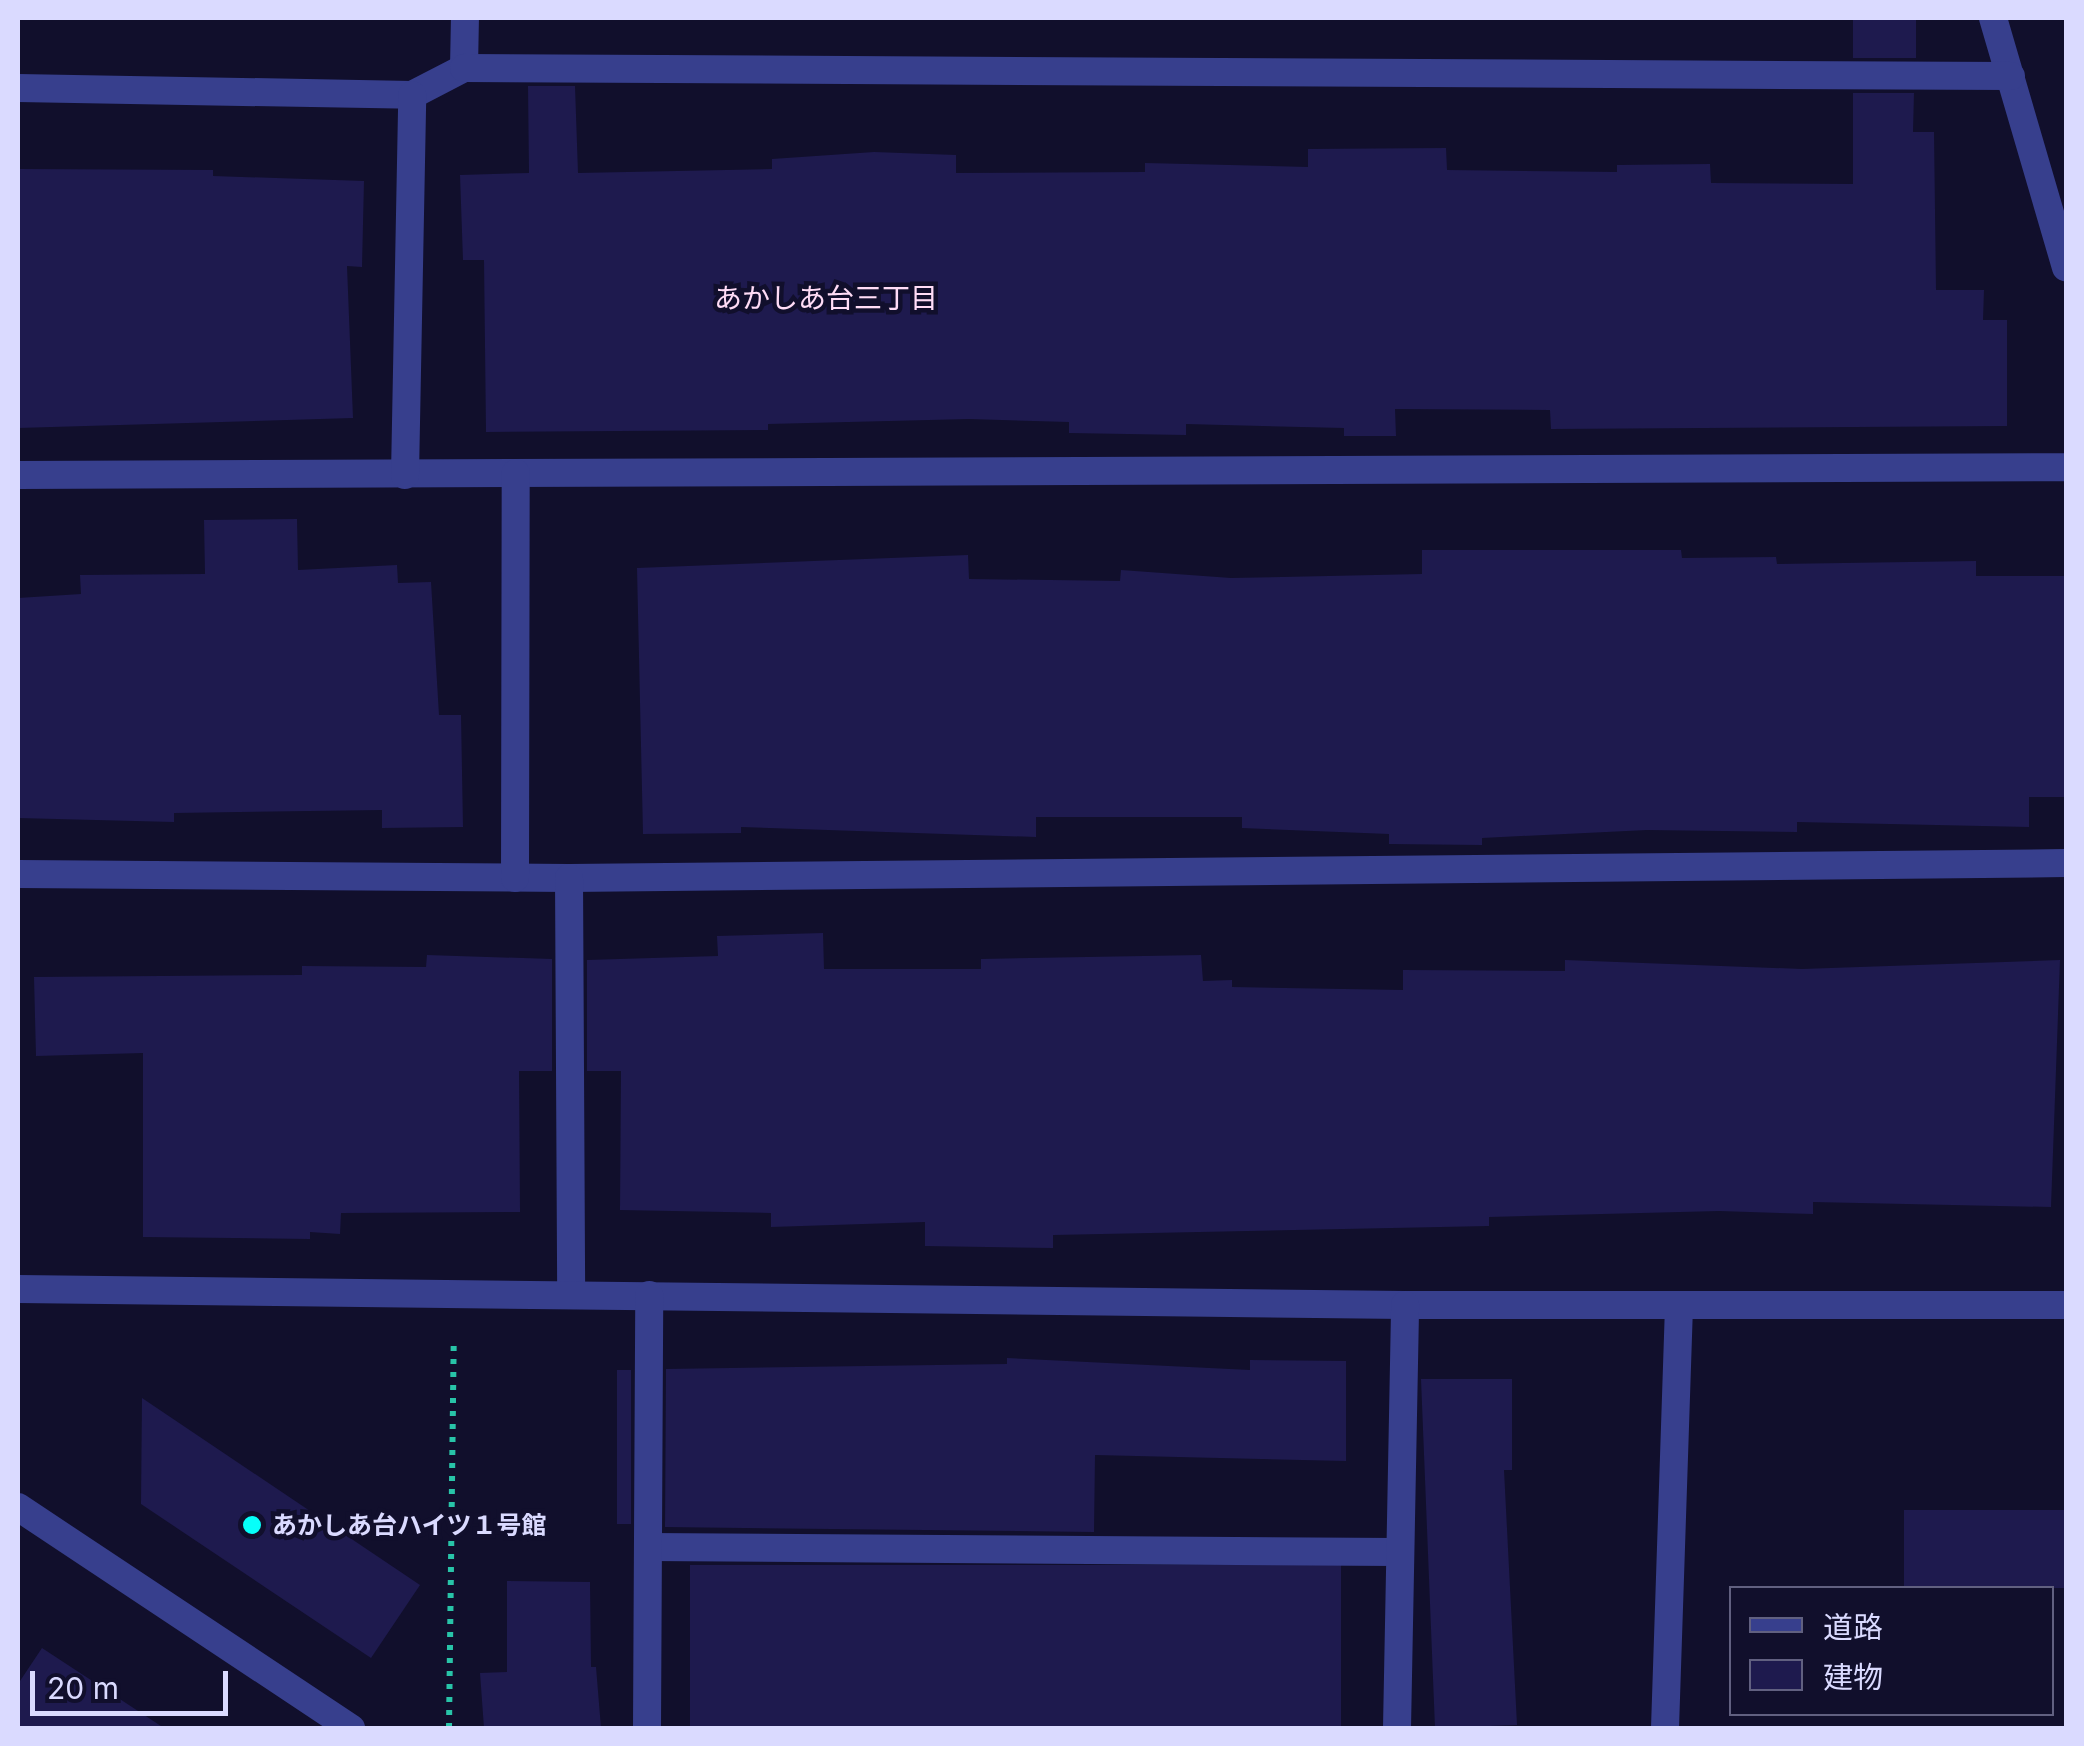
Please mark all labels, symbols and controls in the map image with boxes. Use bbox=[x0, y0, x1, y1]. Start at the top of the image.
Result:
district label: あかしあ台三丁目 bbox=[714, 281, 938, 315]
place label: あかしあ台ハイツ１号館 bbox=[272, 1510, 547, 1540]
marker: あかしあ台ハイツ１号館 bbox=[241, 1514, 263, 1536]
legend bbox=[1729, 1586, 2054, 1716]
text: 道路 bbox=[1823, 1609, 1883, 1645]
scale bar bbox=[35, 1651, 232, 1713]
text: 建物 bbox=[1823, 1659, 1883, 1695]
text: 20 m bbox=[47, 1670, 119, 1706]

